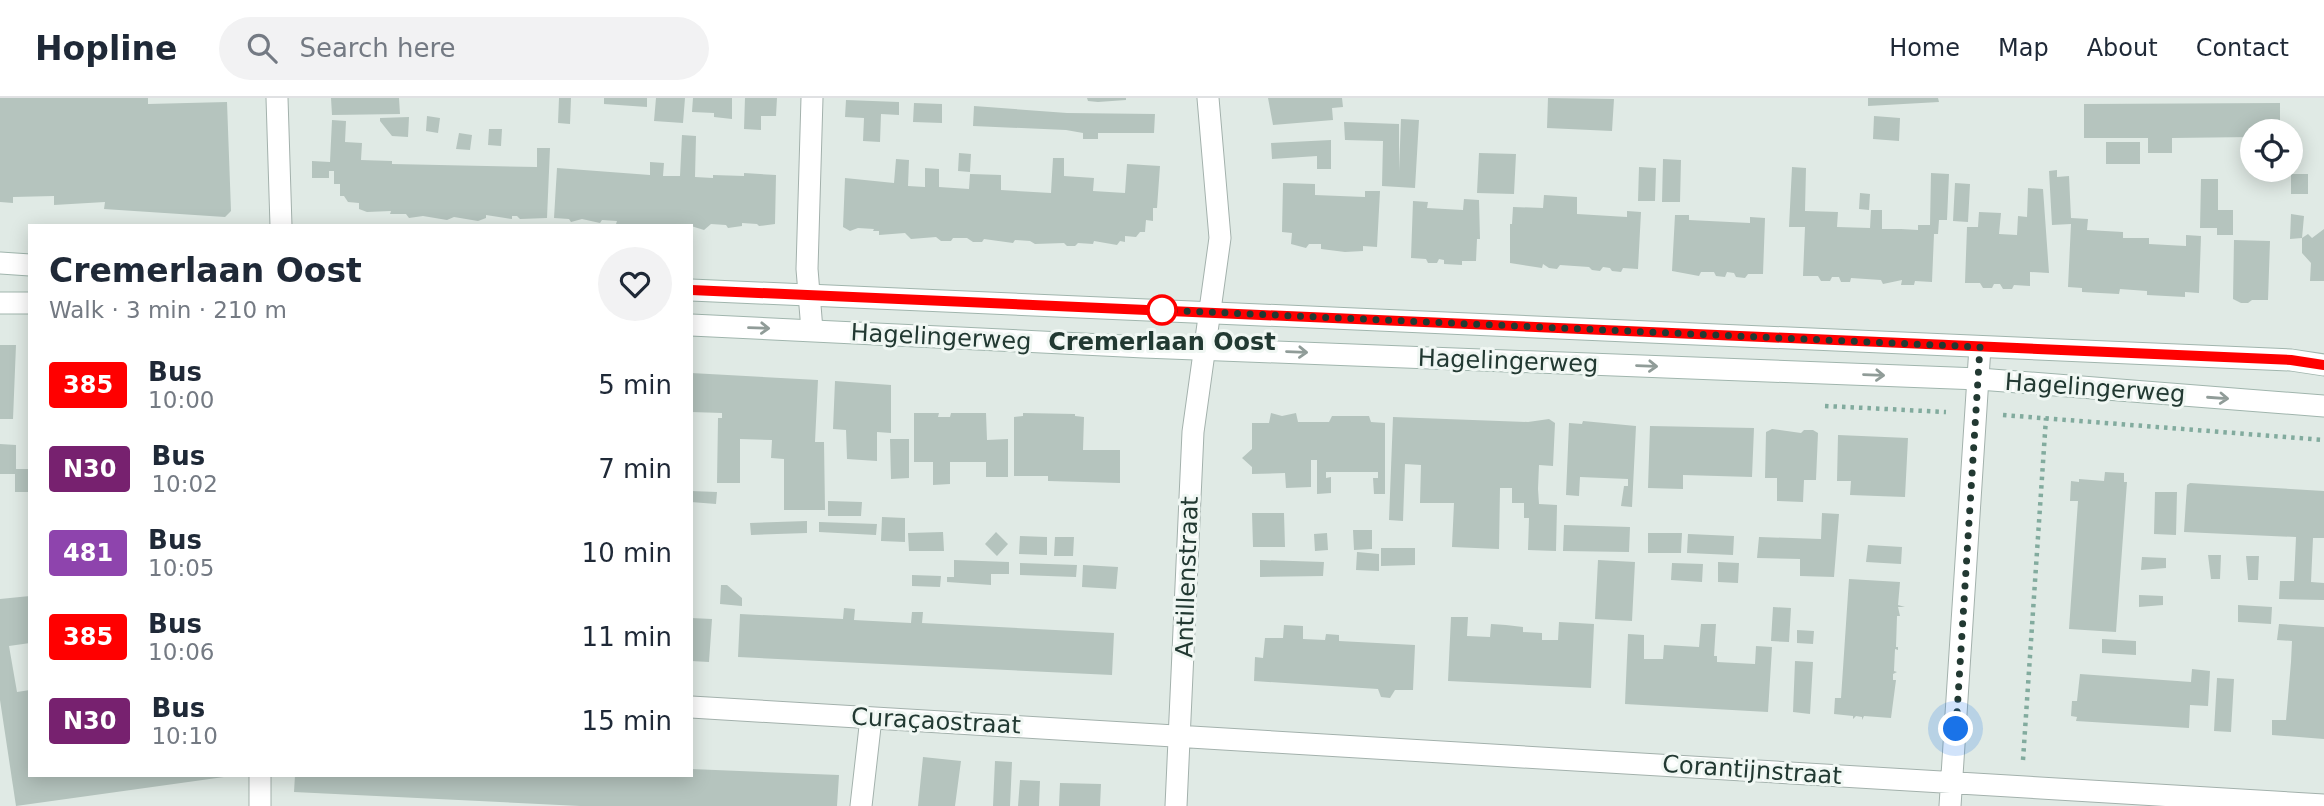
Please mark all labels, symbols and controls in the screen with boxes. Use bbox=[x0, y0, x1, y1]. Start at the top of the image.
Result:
search box bbox=[219, 17, 709, 80]
text: Hopline bbox=[35, 29, 177, 68]
icon: search bbox=[243, 29, 281, 67]
text: Search here bbox=[299, 33, 456, 63]
text: Home bbox=[1889, 34, 1960, 62]
text: Map bbox=[1998, 34, 2049, 62]
text: About bbox=[2087, 34, 2158, 62]
text: Contact bbox=[2196, 34, 2289, 62]
map controls bbox=[2240, 119, 2303, 182]
button: locate bbox=[2240, 119, 2303, 182]
button: heart bbox=[598, 247, 672, 321]
text: Cremerlaan Oost bbox=[49, 251, 362, 290]
marker: Cremerlaan Oost bbox=[1147, 295, 1177, 325]
text: Walk · 3 min · 210 m bbox=[49, 297, 287, 323]
street label: Hagelingerweg bbox=[850, 318, 1032, 356]
one-way arrow bbox=[748, 321, 771, 334]
place label: Cremerlaan Oost bbox=[1048, 328, 1276, 356]
street label: Hagelingerweg bbox=[1417, 344, 1599, 378]
one-way arrow bbox=[1285, 346, 1308, 359]
text: Bus bbox=[148, 357, 202, 387]
one-way arrow bbox=[1635, 360, 1658, 373]
one-way arrow bbox=[1862, 368, 1885, 382]
street label: Hagelingerweg bbox=[2004, 368, 2186, 408]
text: 5 min bbox=[598, 370, 672, 400]
text: 385 bbox=[63, 371, 113, 399]
text: 10:00 bbox=[148, 387, 214, 413]
one-way arrow bbox=[2206, 392, 2229, 405]
text: Bus bbox=[151, 441, 205, 471]
text: 7 min bbox=[598, 454, 672, 484]
text: N30 bbox=[63, 455, 116, 483]
text: 10:02 bbox=[151, 471, 218, 497]
street label: Antillenstraat bbox=[1170, 496, 1204, 658]
text: Bus bbox=[148, 525, 202, 555]
text: 10 min bbox=[582, 538, 672, 568]
text: 481 bbox=[63, 539, 113, 567]
text: 10:05 bbox=[148, 555, 214, 581]
text: Bus bbox=[148, 609, 202, 639]
text: 11 min bbox=[582, 622, 672, 652]
text: 385 bbox=[63, 623, 113, 651]
text: 10:06 bbox=[148, 639, 214, 665]
text: Bus bbox=[151, 693, 205, 723]
street label: Curaçaostraat bbox=[851, 703, 1021, 739]
text: 15 min bbox=[582, 706, 672, 736]
text: N30 bbox=[63, 707, 116, 735]
your location bbox=[1938, 711, 1973, 746]
text: 10:10 bbox=[151, 723, 218, 749]
street label: Corantijnstraat bbox=[1661, 750, 1843, 790]

